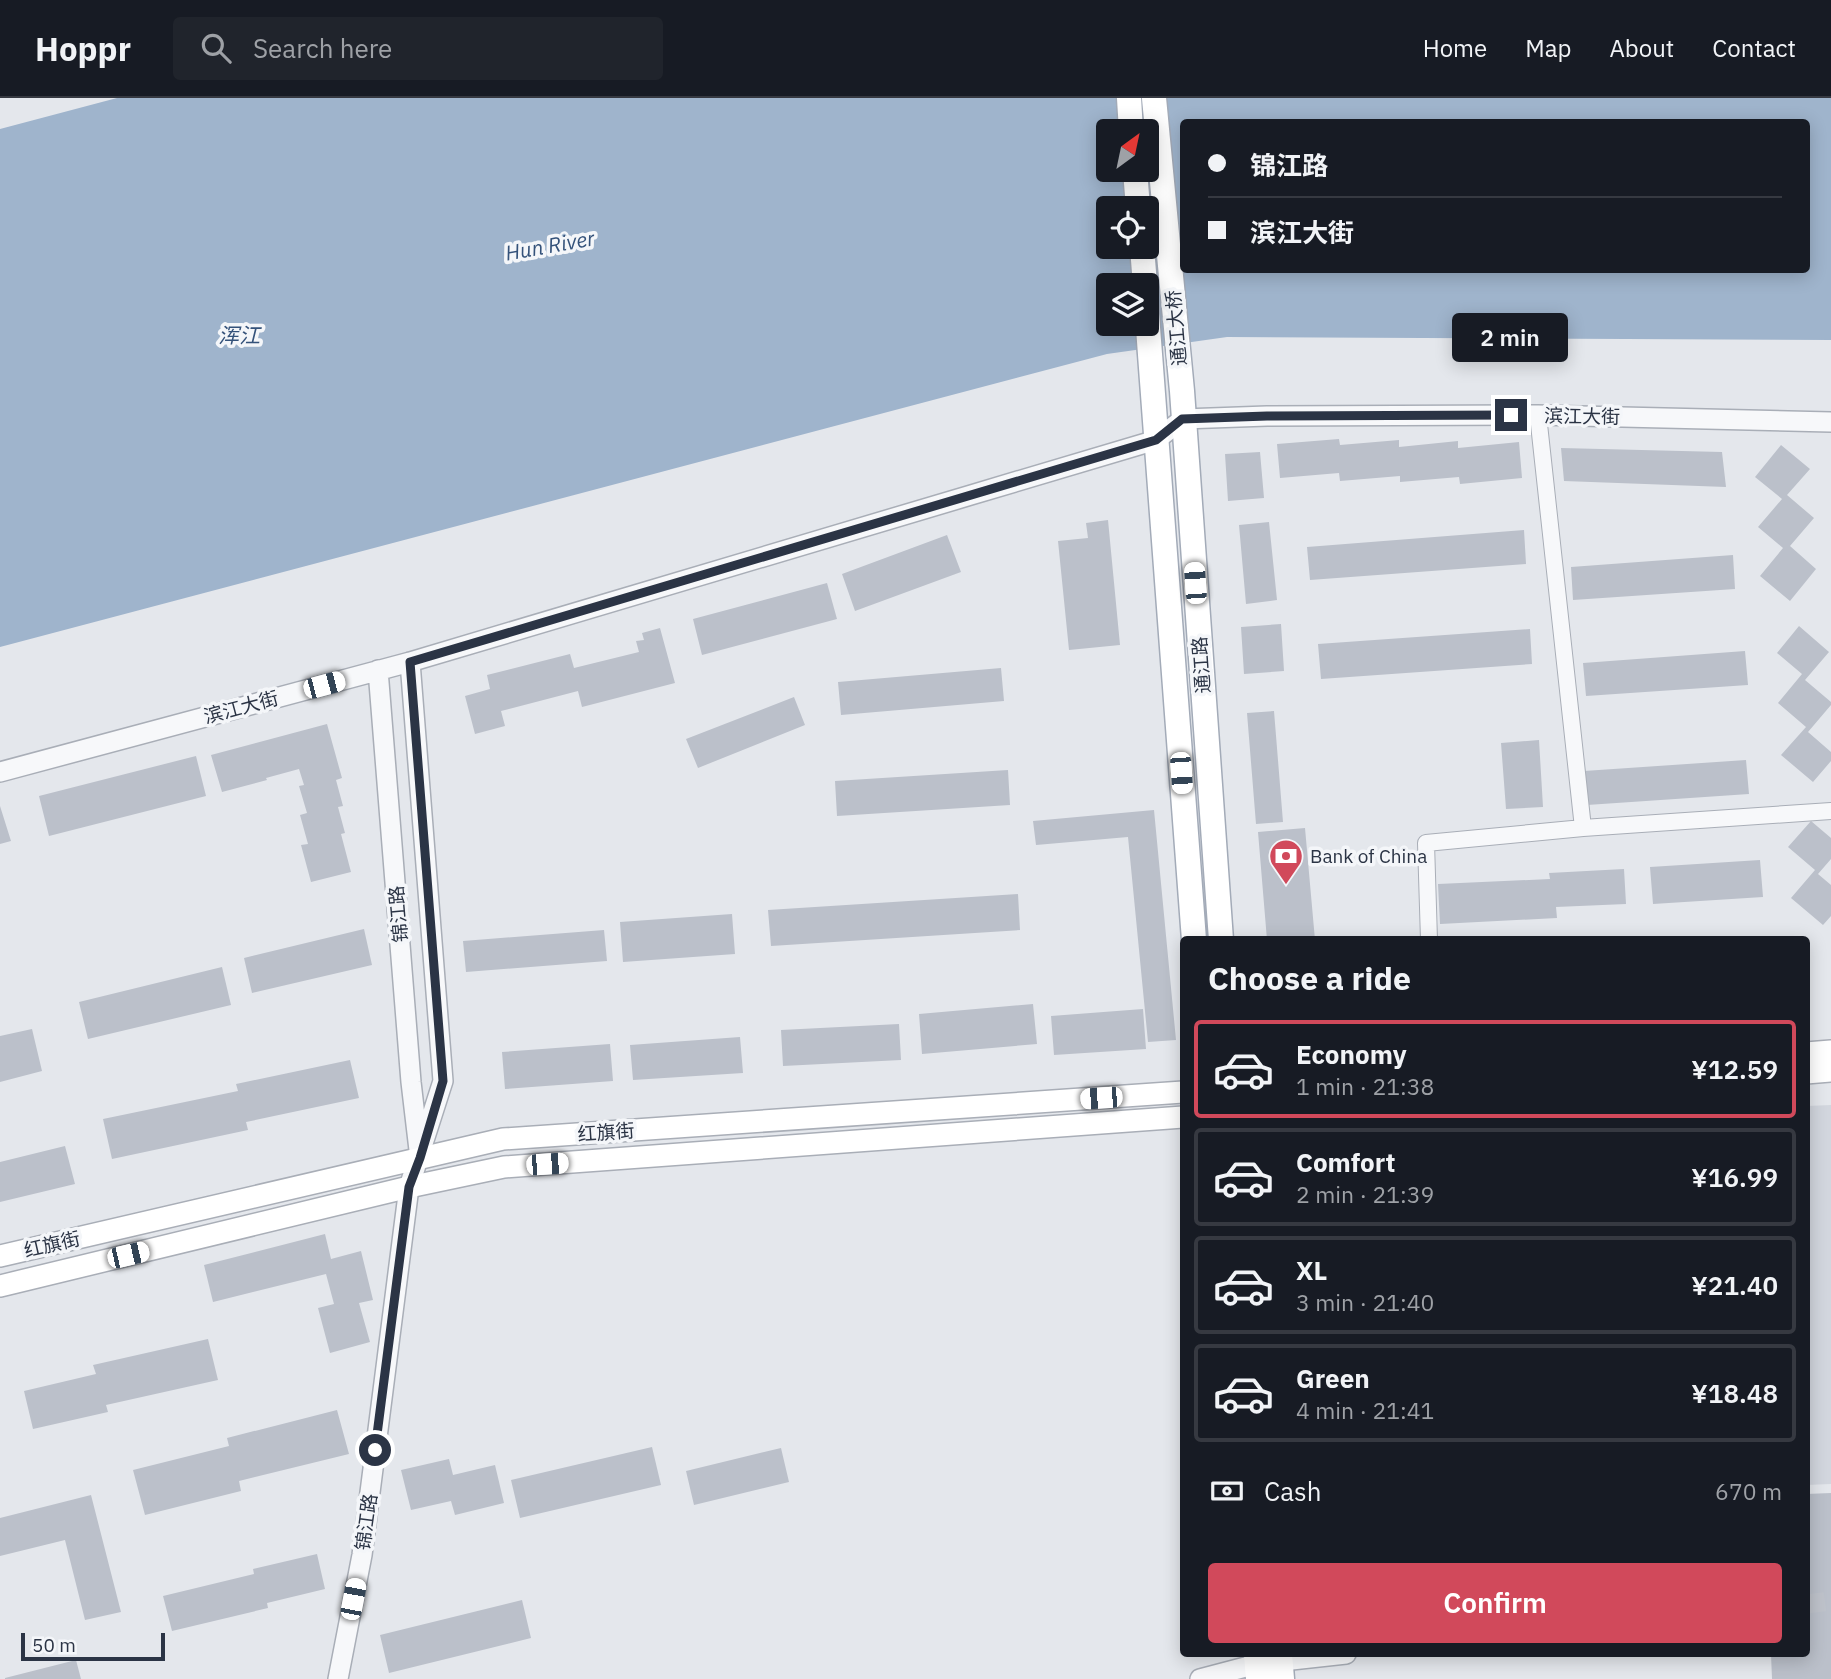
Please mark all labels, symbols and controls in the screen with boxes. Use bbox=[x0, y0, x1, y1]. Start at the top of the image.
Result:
search box bbox=[173, 17, 663, 80]
text: Hoppr bbox=[35, 27, 131, 70]
icon: search bbox=[197, 29, 235, 67]
text: Search here bbox=[253, 31, 392, 65]
text: Home bbox=[1423, 32, 1487, 64]
text: Map bbox=[1525, 32, 1571, 64]
text: About bbox=[1609, 32, 1674, 64]
text: Contact bbox=[1712, 32, 1796, 64]
north arrow bbox=[1096, 119, 1158, 182]
map controls bbox=[1096, 119, 1159, 336]
text: 锦江路 bbox=[1250, 148, 1328, 182]
button: locate bbox=[1096, 196, 1159, 259]
text: 滨江大街 bbox=[1250, 215, 1354, 249]
water label: Hun River bbox=[503, 223, 598, 267]
button: layers bbox=[1096, 273, 1159, 336]
street label: 通江大桥 bbox=[1161, 289, 1191, 367]
callout: 2 min bbox=[1453, 314, 1569, 362]
water label: 浑江 bbox=[218, 321, 262, 349]
text: 2 min bbox=[1480, 322, 1540, 352]
route end bbox=[1495, 399, 1527, 431]
street label: 滨江大街 bbox=[1544, 403, 1620, 429]
car bbox=[1184, 561, 1207, 605]
street label: 通江路 bbox=[1187, 636, 1215, 694]
car bbox=[301, 669, 348, 701]
street label: 滨江大街 bbox=[201, 686, 281, 728]
car bbox=[1170, 751, 1193, 795]
bank icon: Bank of China bbox=[1267, 837, 1305, 886]
place label: Bank of China bbox=[1310, 844, 1427, 868]
street label: 锦江路 bbox=[384, 885, 412, 943]
text: Choose a ride bbox=[1208, 957, 1411, 999]
text: Economy bbox=[1296, 1037, 1407, 1071]
icon: car bbox=[1212, 1038, 1275, 1101]
text: ¥12.59 bbox=[1691, 1052, 1778, 1086]
text: 1 min · 21:38 bbox=[1296, 1071, 1434, 1101]
car bbox=[1080, 1086, 1123, 1110]
street label: 红旗街 bbox=[577, 1118, 635, 1146]
text: Comfort bbox=[1296, 1145, 1395, 1179]
icon: car bbox=[1212, 1146, 1275, 1209]
car bbox=[526, 1152, 569, 1176]
text: ¥16.99 bbox=[1691, 1160, 1778, 1194]
text: 2 min · 21:39 bbox=[1296, 1179, 1434, 1209]
street label: 红旗街 bbox=[22, 1226, 82, 1262]
car bbox=[106, 1240, 151, 1270]
text: XL bbox=[1296, 1253, 1327, 1287]
icon: car bbox=[1212, 1254, 1275, 1317]
text: ¥21.40 bbox=[1691, 1268, 1778, 1302]
text: 3 min · 21:40 bbox=[1296, 1287, 1434, 1317]
text: Green bbox=[1296, 1361, 1370, 1395]
icon: car bbox=[1212, 1362, 1275, 1425]
text: ¥18.48 bbox=[1691, 1376, 1778, 1410]
text: 4 min · 21:41 bbox=[1296, 1395, 1434, 1425]
route start bbox=[359, 1434, 391, 1466]
icon: cash bbox=[1208, 1472, 1246, 1510]
text: Cash bbox=[1264, 1474, 1321, 1508]
text: 670 m bbox=[1715, 1476, 1782, 1506]
street label: 锦江路 bbox=[350, 1492, 382, 1552]
button: Confirm bbox=[1208, 1563, 1782, 1643]
car bbox=[339, 1576, 368, 1622]
scale bar bbox=[21, 1630, 164, 1662]
text: 50 m bbox=[32, 1633, 76, 1657]

